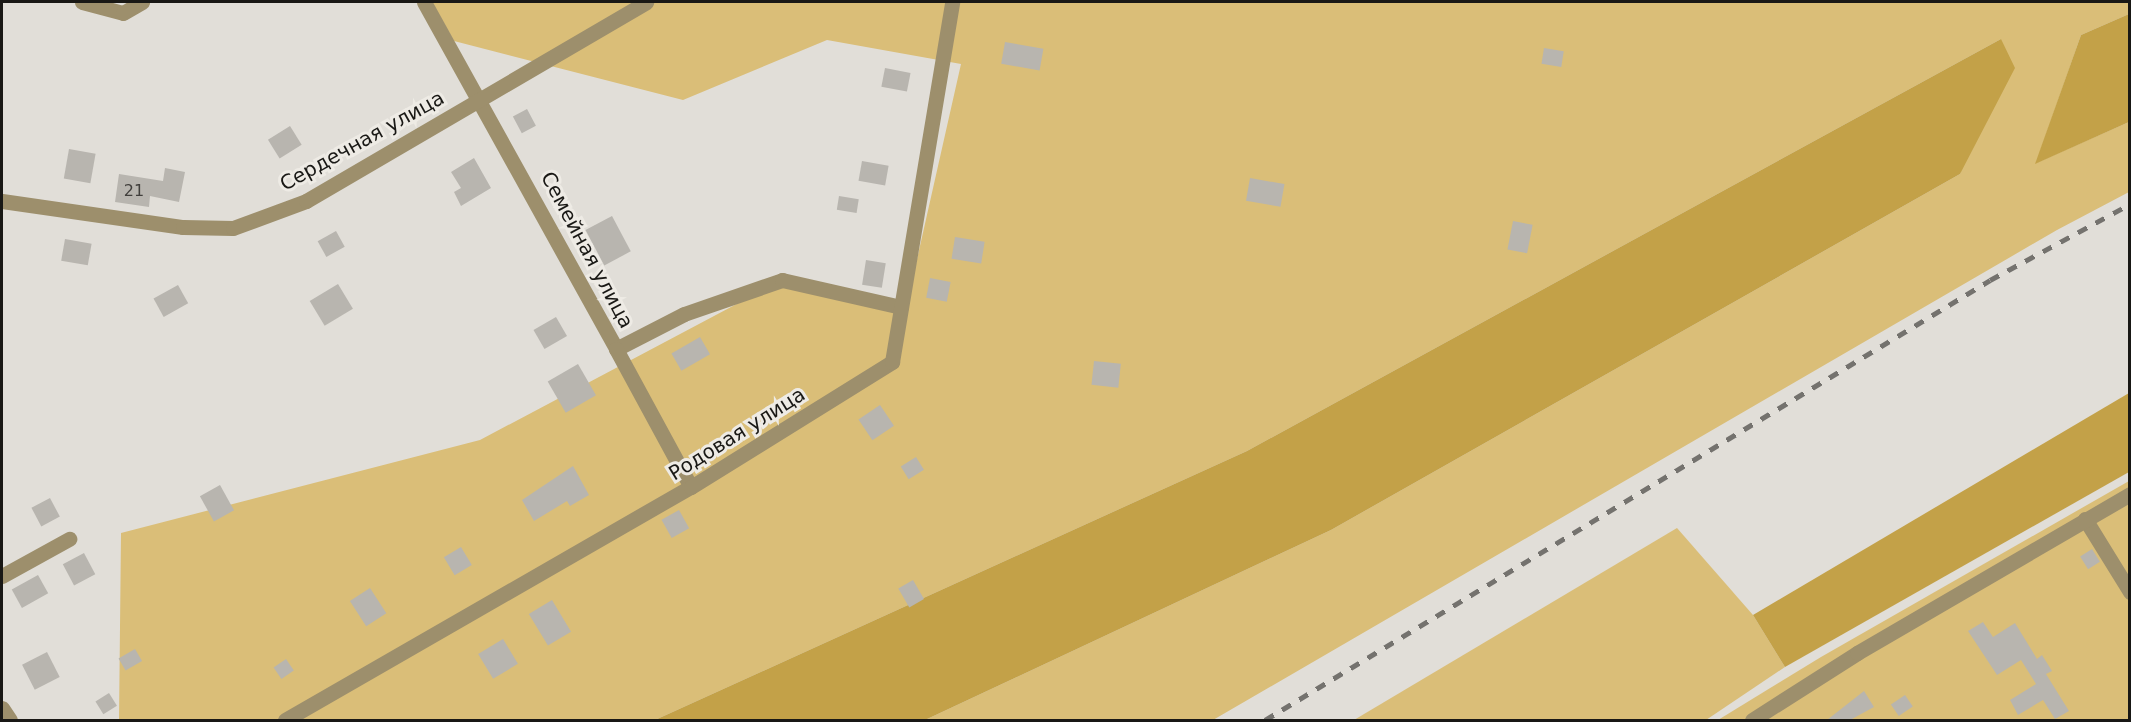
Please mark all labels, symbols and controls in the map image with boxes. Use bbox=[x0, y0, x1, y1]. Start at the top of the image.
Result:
street label: Сердечная улица bbox=[276, 86, 448, 196]
street label: Семейная улица bbox=[536, 168, 638, 332]
house number: 21 bbox=[124, 181, 144, 201]
street label: Родовая улица bbox=[664, 382, 810, 486]

